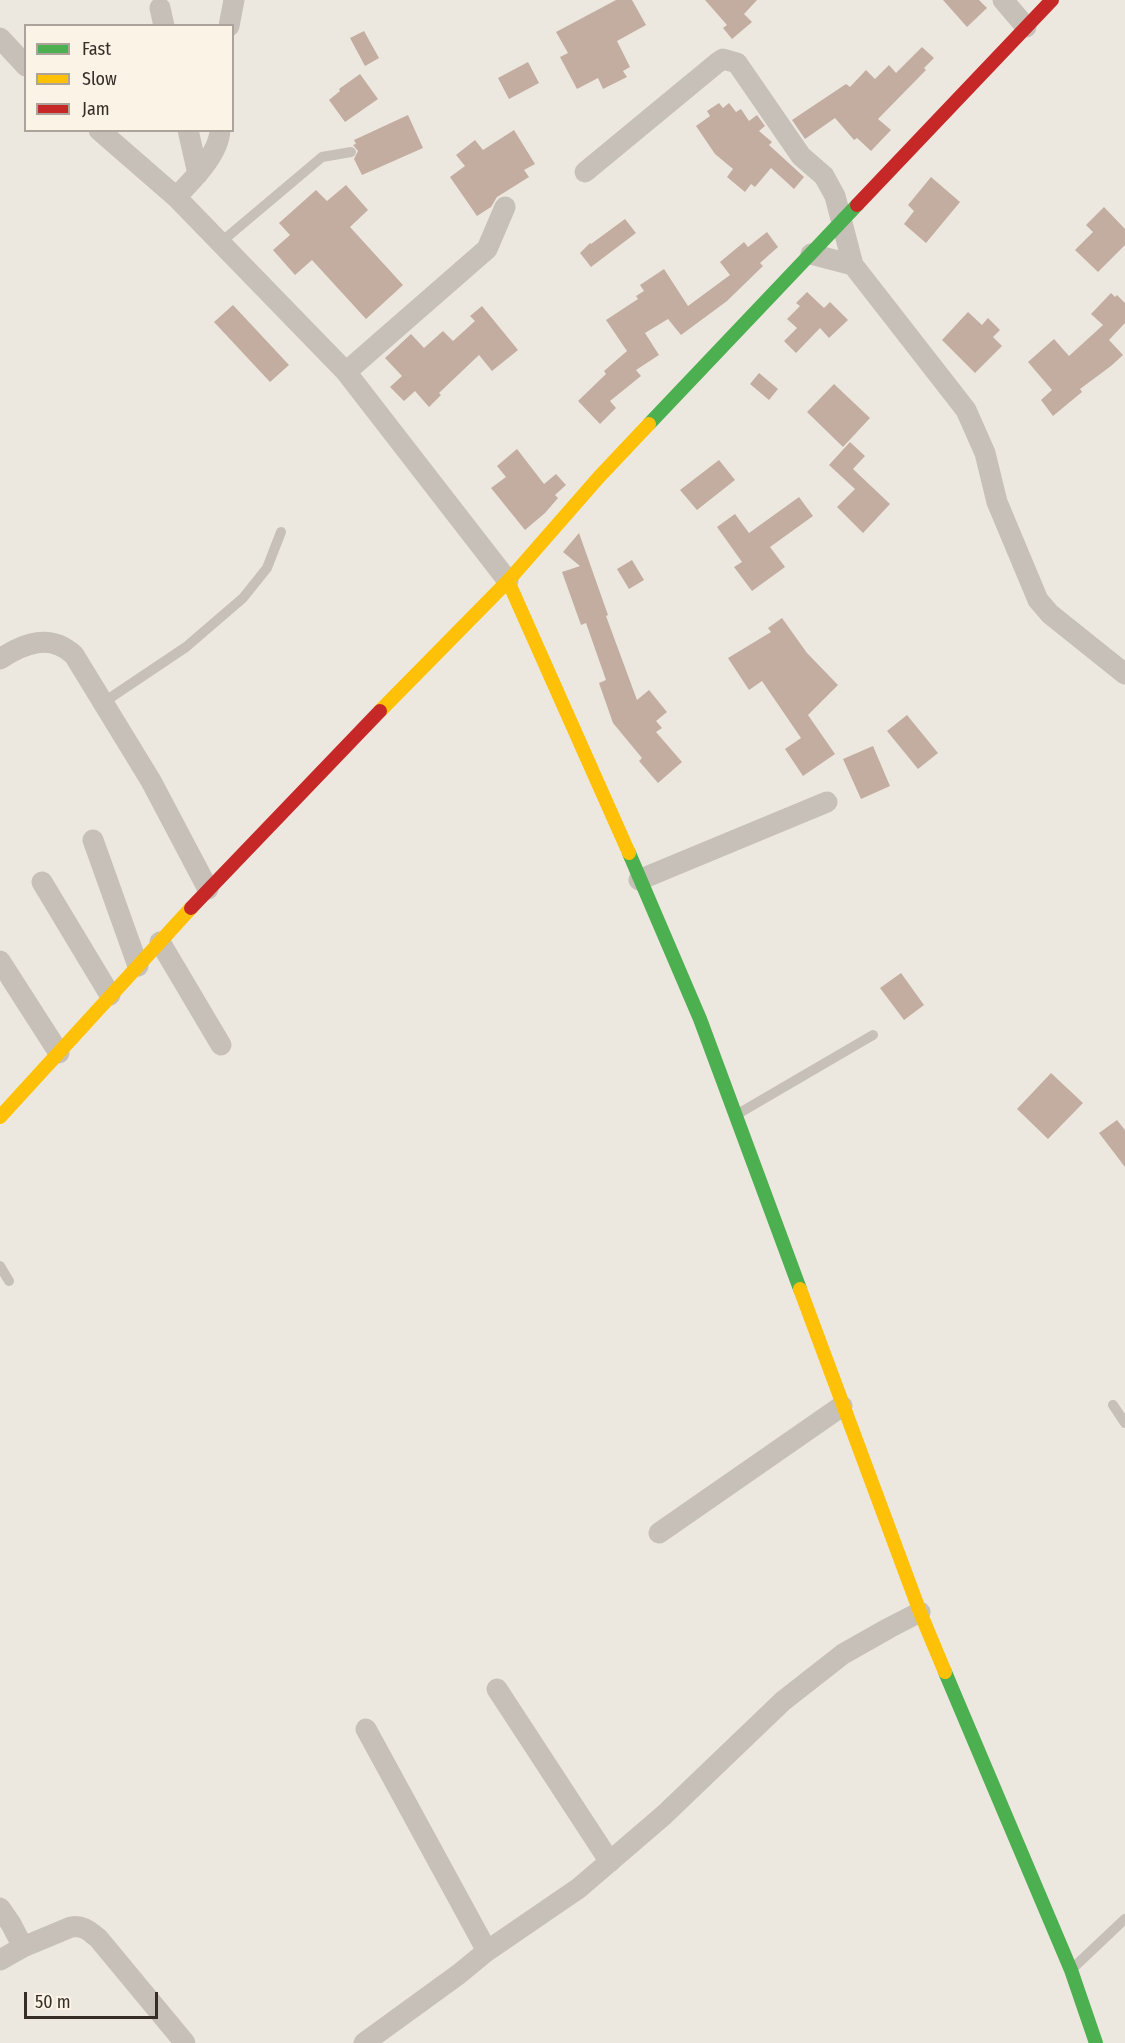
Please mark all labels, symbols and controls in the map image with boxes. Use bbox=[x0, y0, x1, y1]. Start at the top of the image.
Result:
legend bbox=[24, 24, 234, 132]
text: Fast bbox=[82, 38, 111, 60]
text: Slow bbox=[82, 68, 117, 90]
text: Jam bbox=[82, 98, 110, 120]
scale bar bbox=[27, 1980, 160, 2018]
text: 50 m bbox=[35, 1991, 71, 2013]

